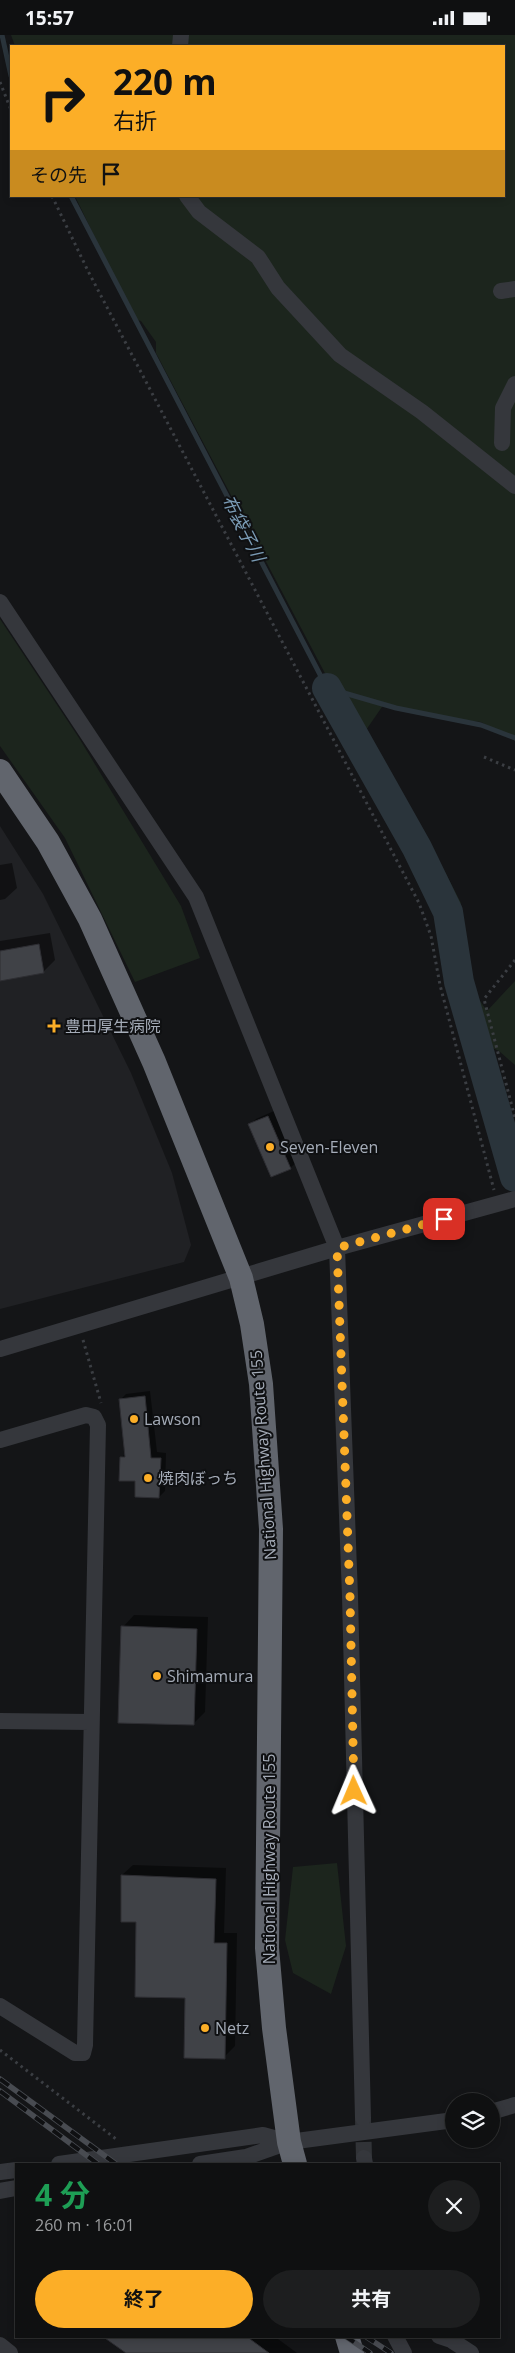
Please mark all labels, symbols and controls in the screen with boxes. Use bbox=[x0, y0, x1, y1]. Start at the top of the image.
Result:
text: 15:57 bbox=[25, 5, 74, 31]
text: 220 m bbox=[113, 58, 217, 105]
icon: right bbox=[30, 65, 95, 130]
text: 右折 bbox=[113, 105, 157, 135]
icon: arrive bbox=[97, 160, 125, 188]
text: その先 bbox=[30, 162, 87, 188]
water label: 布袋子川 bbox=[217, 490, 272, 567]
place label: 豊田厚生病院 bbox=[65, 1015, 161, 1037]
marker: 豊田厚生病院 bbox=[47, 1019, 61, 1033]
place label: Seven-Eleven bbox=[280, 1136, 378, 1158]
marker: Seven-Eleven bbox=[264, 1141, 276, 1153]
pin bbox=[423, 1198, 465, 1240]
icon: arrive bbox=[430, 1205, 458, 1233]
street label: National Highway Route 155 bbox=[245, 1349, 281, 1561]
place label: Lawson bbox=[144, 1408, 201, 1430]
marker: Lawson bbox=[128, 1413, 140, 1425]
place label: 焼肉ぼっち bbox=[158, 1467, 238, 1489]
marker: 焼肉ぼっち bbox=[142, 1472, 154, 1484]
place label: Shimamura bbox=[167, 1665, 253, 1687]
marker: Shimamura bbox=[151, 1670, 163, 1682]
street label: National Highway Route 155 bbox=[258, 1754, 280, 1964]
position arrow bbox=[327, 1764, 379, 1816]
place label: Netz bbox=[215, 2017, 249, 2039]
marker: Netz bbox=[199, 2022, 211, 2034]
map controls bbox=[445, 2093, 500, 2148]
button: layers bbox=[445, 2093, 500, 2148]
text: 4 分 bbox=[35, 2174, 90, 2215]
button: close bbox=[428, 2180, 480, 2232]
text: 260 m · 16:01 bbox=[35, 2214, 135, 2236]
button: 終了 bbox=[35, 2270, 253, 2328]
button: 共有 bbox=[263, 2270, 480, 2328]

